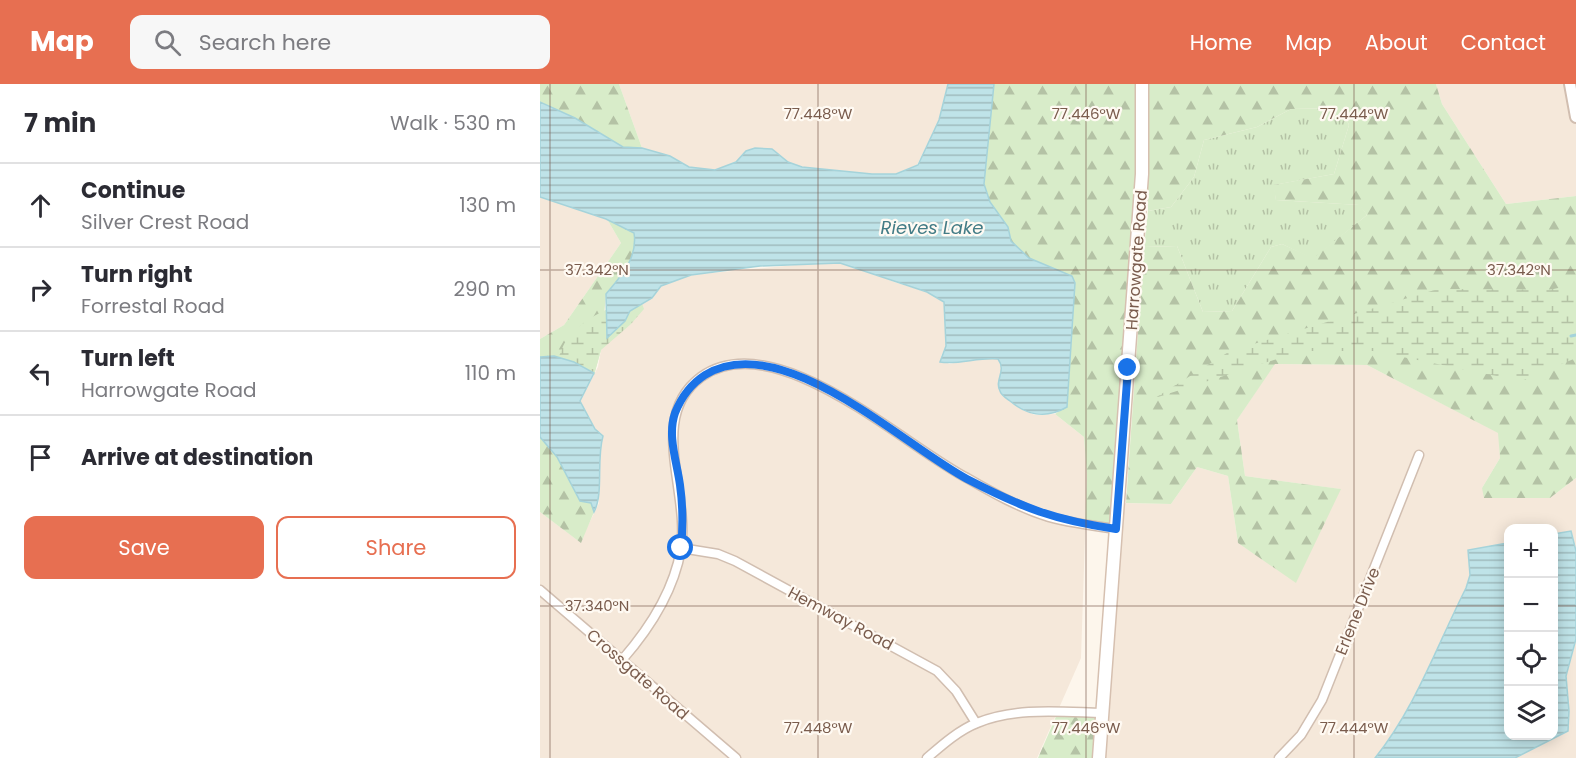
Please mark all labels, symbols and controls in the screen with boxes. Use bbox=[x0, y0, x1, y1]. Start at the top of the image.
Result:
search box bbox=[130, 15, 550, 69]
text: Map bbox=[30, 22, 94, 61]
icon: search bbox=[151, 26, 184, 59]
text: Search here bbox=[199, 27, 331, 58]
text: Home bbox=[1190, 28, 1252, 57]
text: Map bbox=[1285, 28, 1332, 57]
text: About bbox=[1365, 28, 1428, 57]
text: Contact bbox=[1461, 28, 1546, 57]
text: 77.448°W bbox=[784, 103, 853, 124]
text: 77.446°W bbox=[1052, 103, 1121, 124]
text: 77.444°W bbox=[1320, 103, 1389, 124]
text: 7 min bbox=[24, 105, 96, 141]
text: Walk · 530 m bbox=[390, 109, 516, 137]
text: Continue bbox=[81, 175, 185, 206]
icon: ahead bbox=[24, 189, 57, 222]
street label: Harrowgate Road bbox=[1120, 189, 1153, 331]
text: 130 m bbox=[459, 191, 516, 219]
text: Silver Crest Road bbox=[81, 208, 249, 236]
water label: Rieves Lake bbox=[881, 215, 983, 240]
text: Turn right bbox=[81, 259, 192, 290]
text: 37.342°N bbox=[565, 259, 629, 280]
text: 37.342°N bbox=[1487, 259, 1551, 280]
icon: right bbox=[24, 273, 57, 306]
text: 290 m bbox=[453, 275, 516, 303]
text: Forrestal Road bbox=[81, 292, 225, 320]
text: Turn left bbox=[81, 343, 175, 374]
route end bbox=[1114, 354, 1140, 380]
icon: left bbox=[24, 357, 57, 390]
text: 110 m bbox=[465, 359, 516, 387]
text: Harrowgate Road bbox=[81, 376, 257, 404]
icon: arrive bbox=[24, 441, 57, 474]
text: Arrive at destination bbox=[81, 442, 313, 473]
button: Save bbox=[24, 516, 264, 579]
button: Share bbox=[276, 516, 516, 579]
map controls bbox=[1504, 524, 1558, 740]
button: + bbox=[1504, 524, 1558, 578]
route start bbox=[667, 534, 693, 560]
street label: Erlene Drive bbox=[1329, 564, 1385, 658]
button: − bbox=[1504, 578, 1558, 632]
street label: Hemway Road bbox=[784, 581, 898, 656]
text: 37.340°N bbox=[565, 595, 629, 616]
street label: Crossgate Road bbox=[582, 624, 694, 725]
button: locate bbox=[1504, 632, 1558, 686]
button: layers bbox=[1504, 686, 1558, 740]
text: 77.448°W bbox=[784, 717, 853, 738]
text: 77.446°W bbox=[1052, 717, 1121, 738]
text: 77.444°W bbox=[1320, 717, 1389, 738]

